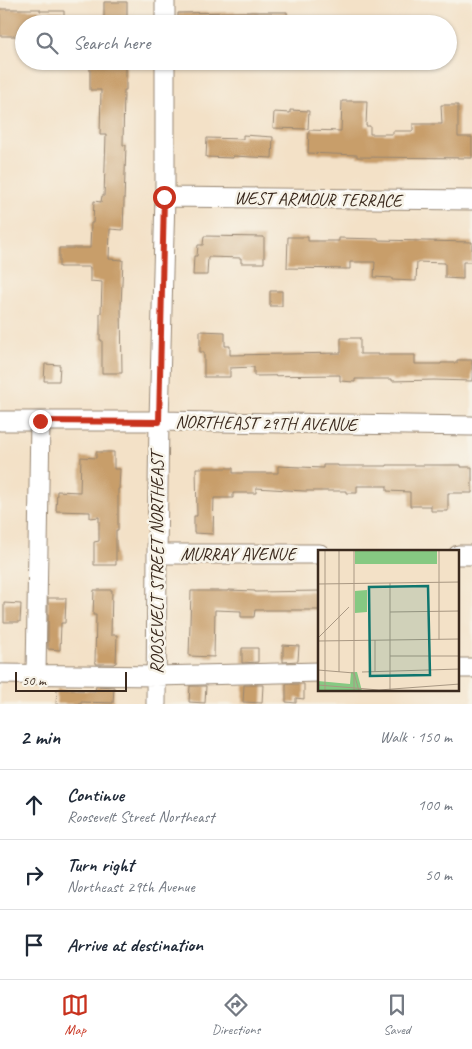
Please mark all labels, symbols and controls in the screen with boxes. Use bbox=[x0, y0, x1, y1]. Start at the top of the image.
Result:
search box bbox=[15, 15, 457, 70]
icon: search bbox=[33, 29, 61, 57]
text: Search here bbox=[73, 31, 150, 55]
route start bbox=[153, 186, 176, 209]
street label: WEST ARMOUR TERRACE bbox=[234, 187, 404, 212]
route end bbox=[29, 410, 52, 433]
street label: NORTHEAST 29TH AVENUE bbox=[175, 410, 359, 436]
street label: ROOSEVELT STREET NORTHEAST bbox=[146, 447, 168, 674]
street label: MURRAY AVENUE bbox=[180, 543, 298, 565]
inset map bbox=[318, 550, 460, 692]
scale bar bbox=[15, 669, 128, 692]
text: 50 m bbox=[22, 672, 46, 689]
text: 2 min bbox=[20, 724, 60, 750]
text: Walk · 150 m bbox=[380, 727, 452, 747]
text: Continue bbox=[67, 783, 124, 807]
icon: ahead bbox=[20, 791, 48, 819]
text: 100 m bbox=[418, 795, 452, 815]
text: Roosevelt Street Northeast bbox=[67, 807, 214, 827]
text: Turn right bbox=[67, 853, 134, 877]
icon: right bbox=[20, 861, 48, 889]
text: 50 m bbox=[425, 865, 452, 885]
text: Northeast 29th Avenue bbox=[67, 877, 195, 897]
icon: arrive bbox=[20, 931, 48, 959]
text: Arrive at destination bbox=[67, 933, 203, 957]
tab: Map bbox=[61, 991, 89, 1038]
tab: Directions bbox=[212, 991, 260, 1038]
tab: Saved bbox=[383, 991, 411, 1038]

